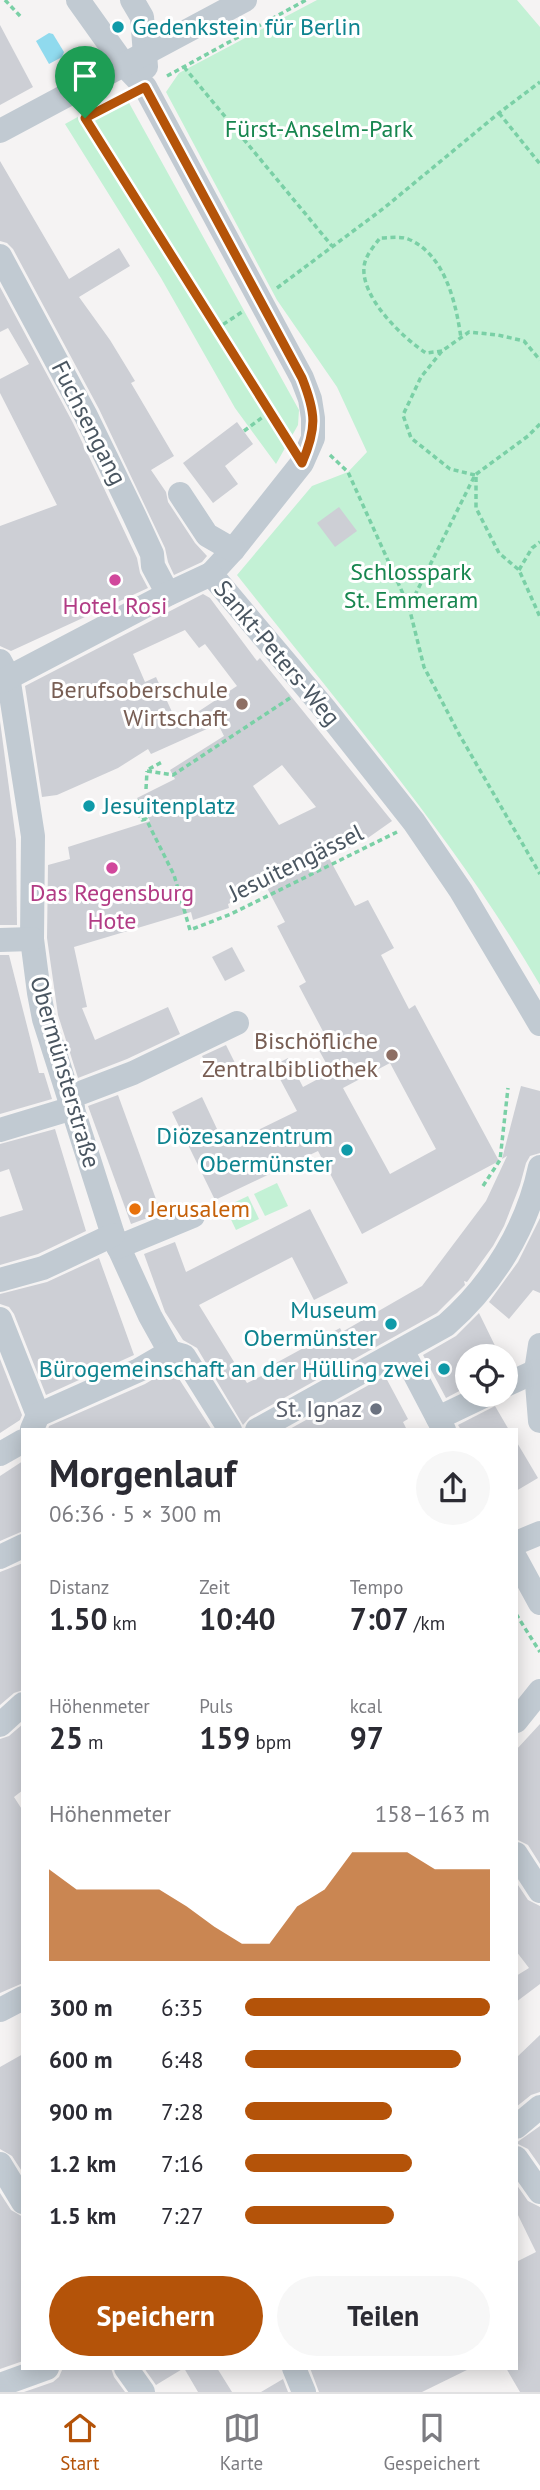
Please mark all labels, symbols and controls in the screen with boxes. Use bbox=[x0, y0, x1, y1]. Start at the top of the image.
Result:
place label: Gedenkstein für Berlin bbox=[132, 11, 361, 42]
marker: Gedenkstein für Berlin bbox=[110, 19, 126, 35]
pin bbox=[55, 46, 115, 118]
icon: arrive bbox=[66, 57, 104, 95]
park label: Fürst-Anselm-Park bbox=[225, 113, 414, 144]
street label: Fuchsengang bbox=[45, 355, 134, 490]
park label: Schlosspark St. Emmeram bbox=[344, 556, 478, 615]
marker: Hotel Rosi bbox=[107, 572, 123, 588]
street label: Sankt-Peters-Weg bbox=[207, 574, 347, 732]
place label: Hotel Rosi bbox=[63, 590, 168, 621]
place label: Berufsoberschule Wirtschaft bbox=[51, 674, 228, 733]
marker: Berufsoberschule Wirtschaft bbox=[234, 696, 250, 712]
place label: Jesuitenplatz bbox=[102, 790, 236, 821]
marker: Jesuitenplatz bbox=[81, 798, 97, 814]
street label: Jesuitengässel bbox=[222, 817, 368, 909]
marker: Das Regensburg Hote bbox=[104, 860, 120, 876]
place label: Das Regensburg Hote bbox=[30, 877, 194, 936]
street label: Obermünsterstraße bbox=[23, 972, 108, 1171]
place label: Bischöfliche Zentralbibliothek bbox=[202, 1025, 378, 1084]
marker: Bischöfliche Zentralbibliothek bbox=[384, 1047, 400, 1063]
place label: Diözesanzentrum Obermünster bbox=[156, 1120, 333, 1179]
marker: Diözesanzentrum Obermünster bbox=[339, 1142, 355, 1158]
place label: Jerusalem bbox=[148, 1193, 250, 1224]
marker: Jerusalem bbox=[127, 1201, 143, 1217]
place label: Museum Obermünster bbox=[243, 1294, 377, 1353]
marker: Museum Obermünster bbox=[383, 1316, 399, 1332]
map controls bbox=[455, 1344, 518, 1407]
button: locate bbox=[455, 1344, 518, 1407]
place label: Bürogemeinschaft an der Hülling zwei bbox=[39, 1353, 430, 1384]
marker: Bürogemeinschaft an der Hülling zwei bbox=[436, 1361, 452, 1377]
place label: St. Ignaz bbox=[275, 1393, 362, 1424]
marker: St. Ignaz bbox=[368, 1401, 384, 1417]
text: Morgenlauf bbox=[49, 1448, 236, 1497]
button: share bbox=[416, 1451, 490, 1525]
text: 06:36 · 5 × 300 m bbox=[49, 1499, 221, 1528]
text: Distanz bbox=[49, 1575, 109, 1599]
text: Zeit bbox=[199, 1575, 230, 1599]
text: Tempo bbox=[350, 1575, 403, 1599]
text: 1.50 bbox=[49, 1599, 107, 1638]
text: 10:40 bbox=[199, 1599, 275, 1638]
text: 7:07 bbox=[350, 1599, 409, 1638]
text: km bbox=[107, 1611, 137, 1635]
text: /km bbox=[409, 1611, 445, 1635]
text: Höhenmeter bbox=[49, 1694, 150, 1718]
text: Puls bbox=[199, 1694, 233, 1718]
text: kcal bbox=[350, 1694, 382, 1718]
text: 25 bbox=[49, 1718, 83, 1757]
text: 159 bbox=[199, 1718, 250, 1757]
text: 97 bbox=[350, 1718, 384, 1757]
text: m bbox=[83, 1730, 104, 1754]
text: bpm bbox=[250, 1730, 291, 1754]
text: Höhenmeter bbox=[49, 1799, 171, 1828]
text: 158–163 m bbox=[375, 1799, 490, 1828]
text: 300 m bbox=[49, 1993, 112, 2022]
text: 6:35 bbox=[161, 1993, 204, 2022]
text: 600 m bbox=[49, 2045, 112, 2074]
text: 6:48 bbox=[161, 2045, 204, 2074]
text: 900 m bbox=[49, 2097, 112, 2126]
text: 7:28 bbox=[161, 2097, 204, 2126]
text: 1.2 km bbox=[49, 2149, 116, 2178]
text: 7:16 bbox=[161, 2149, 204, 2178]
text: 1.5 km bbox=[49, 2201, 116, 2230]
text: 7:27 bbox=[161, 2201, 204, 2230]
button: Speichern bbox=[49, 2276, 263, 2356]
button: Teilen bbox=[277, 2276, 490, 2356]
tab: Start bbox=[60, 2409, 100, 2475]
tab: Karte bbox=[220, 2409, 263, 2475]
tab: Gespeichert bbox=[383, 2409, 480, 2475]

